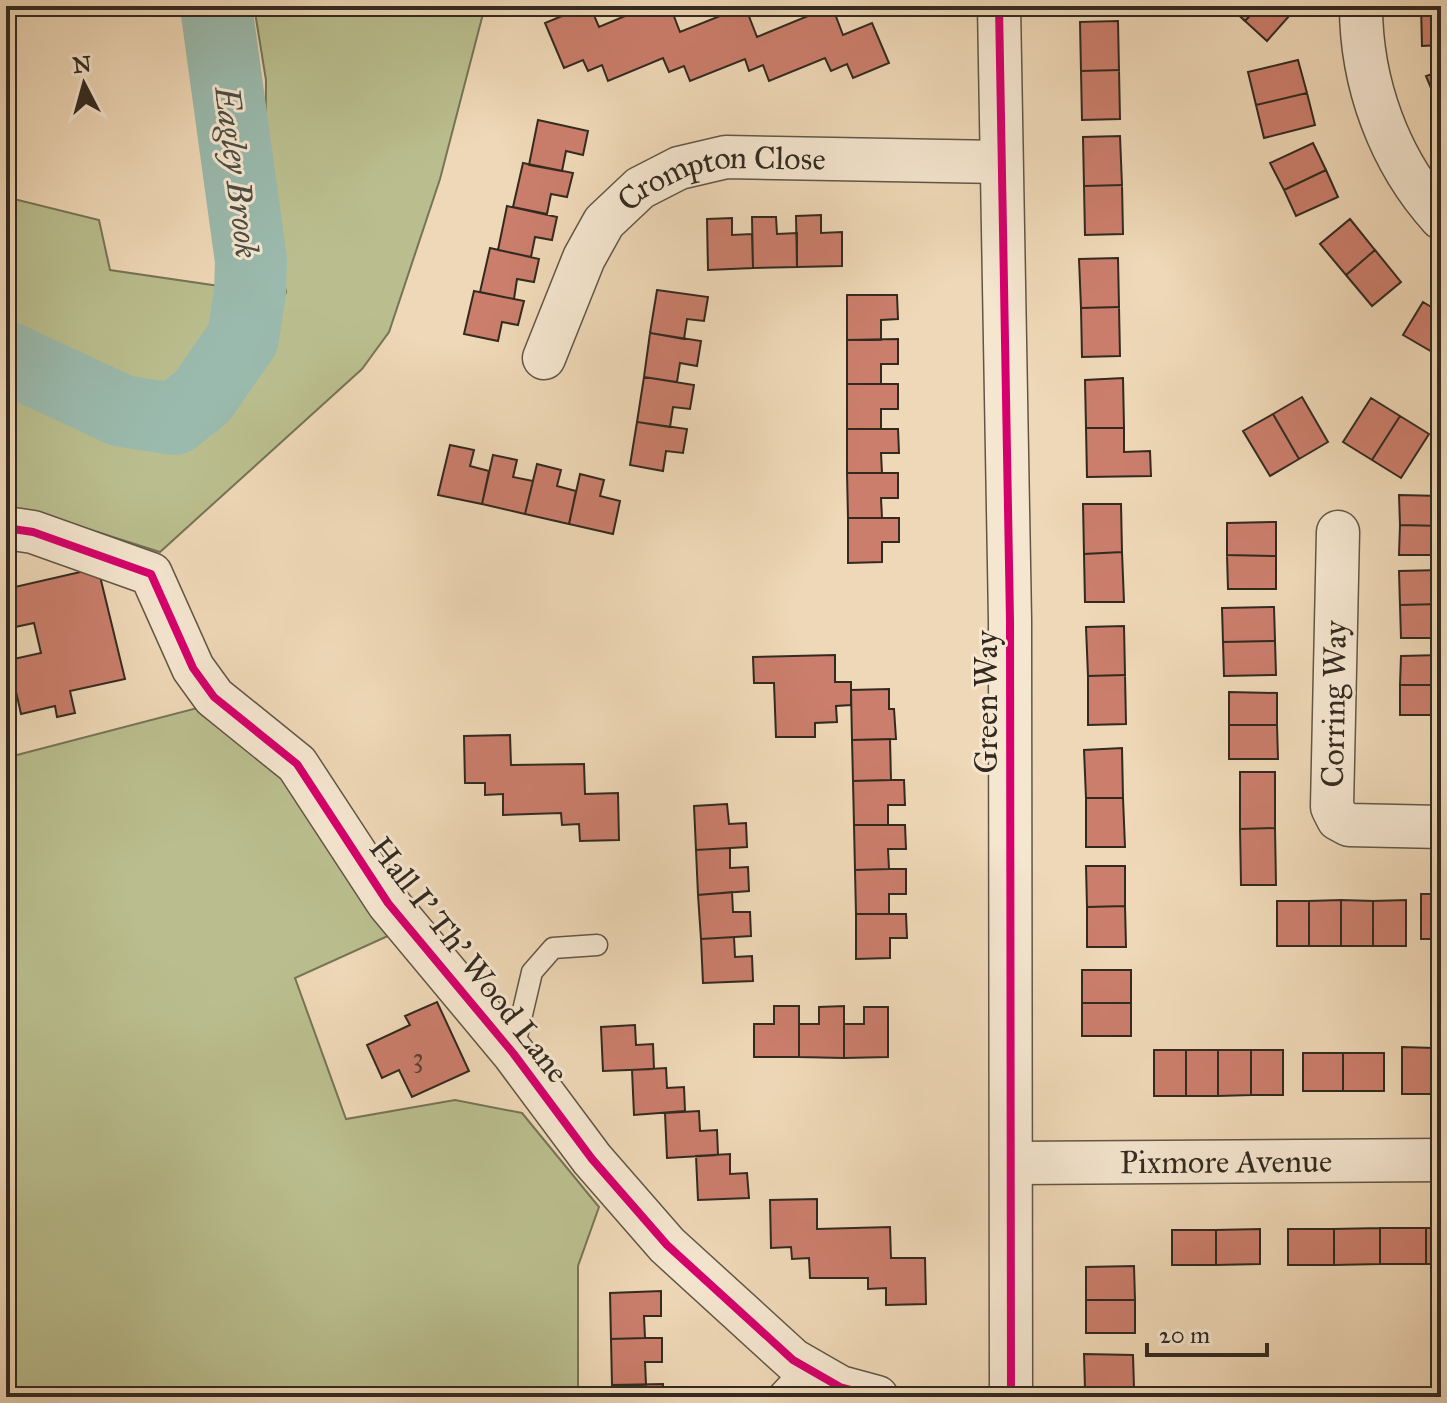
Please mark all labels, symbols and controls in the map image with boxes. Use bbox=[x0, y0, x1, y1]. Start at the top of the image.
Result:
north arrow bbox=[44, 44, 124, 124]
text: N bbox=[71, 50, 93, 79]
water label: Eagley Brook bbox=[206, 83, 268, 260]
street label: Crompton Close bbox=[609, 137, 826, 219]
street label: Corring Way bbox=[1313, 619, 1355, 788]
street label: Green Way bbox=[967, 630, 1006, 773]
street label: Hall I' Th' Wood Lane bbox=[361, 829, 577, 1091]
house number: 3 bbox=[412, 1040, 424, 1075]
street label: Pixmore Avenue bbox=[1120, 1141, 1332, 1182]
scale bar bbox=[1147, 1307, 1267, 1357]
text: 20 m bbox=[1159, 1320, 1210, 1350]

